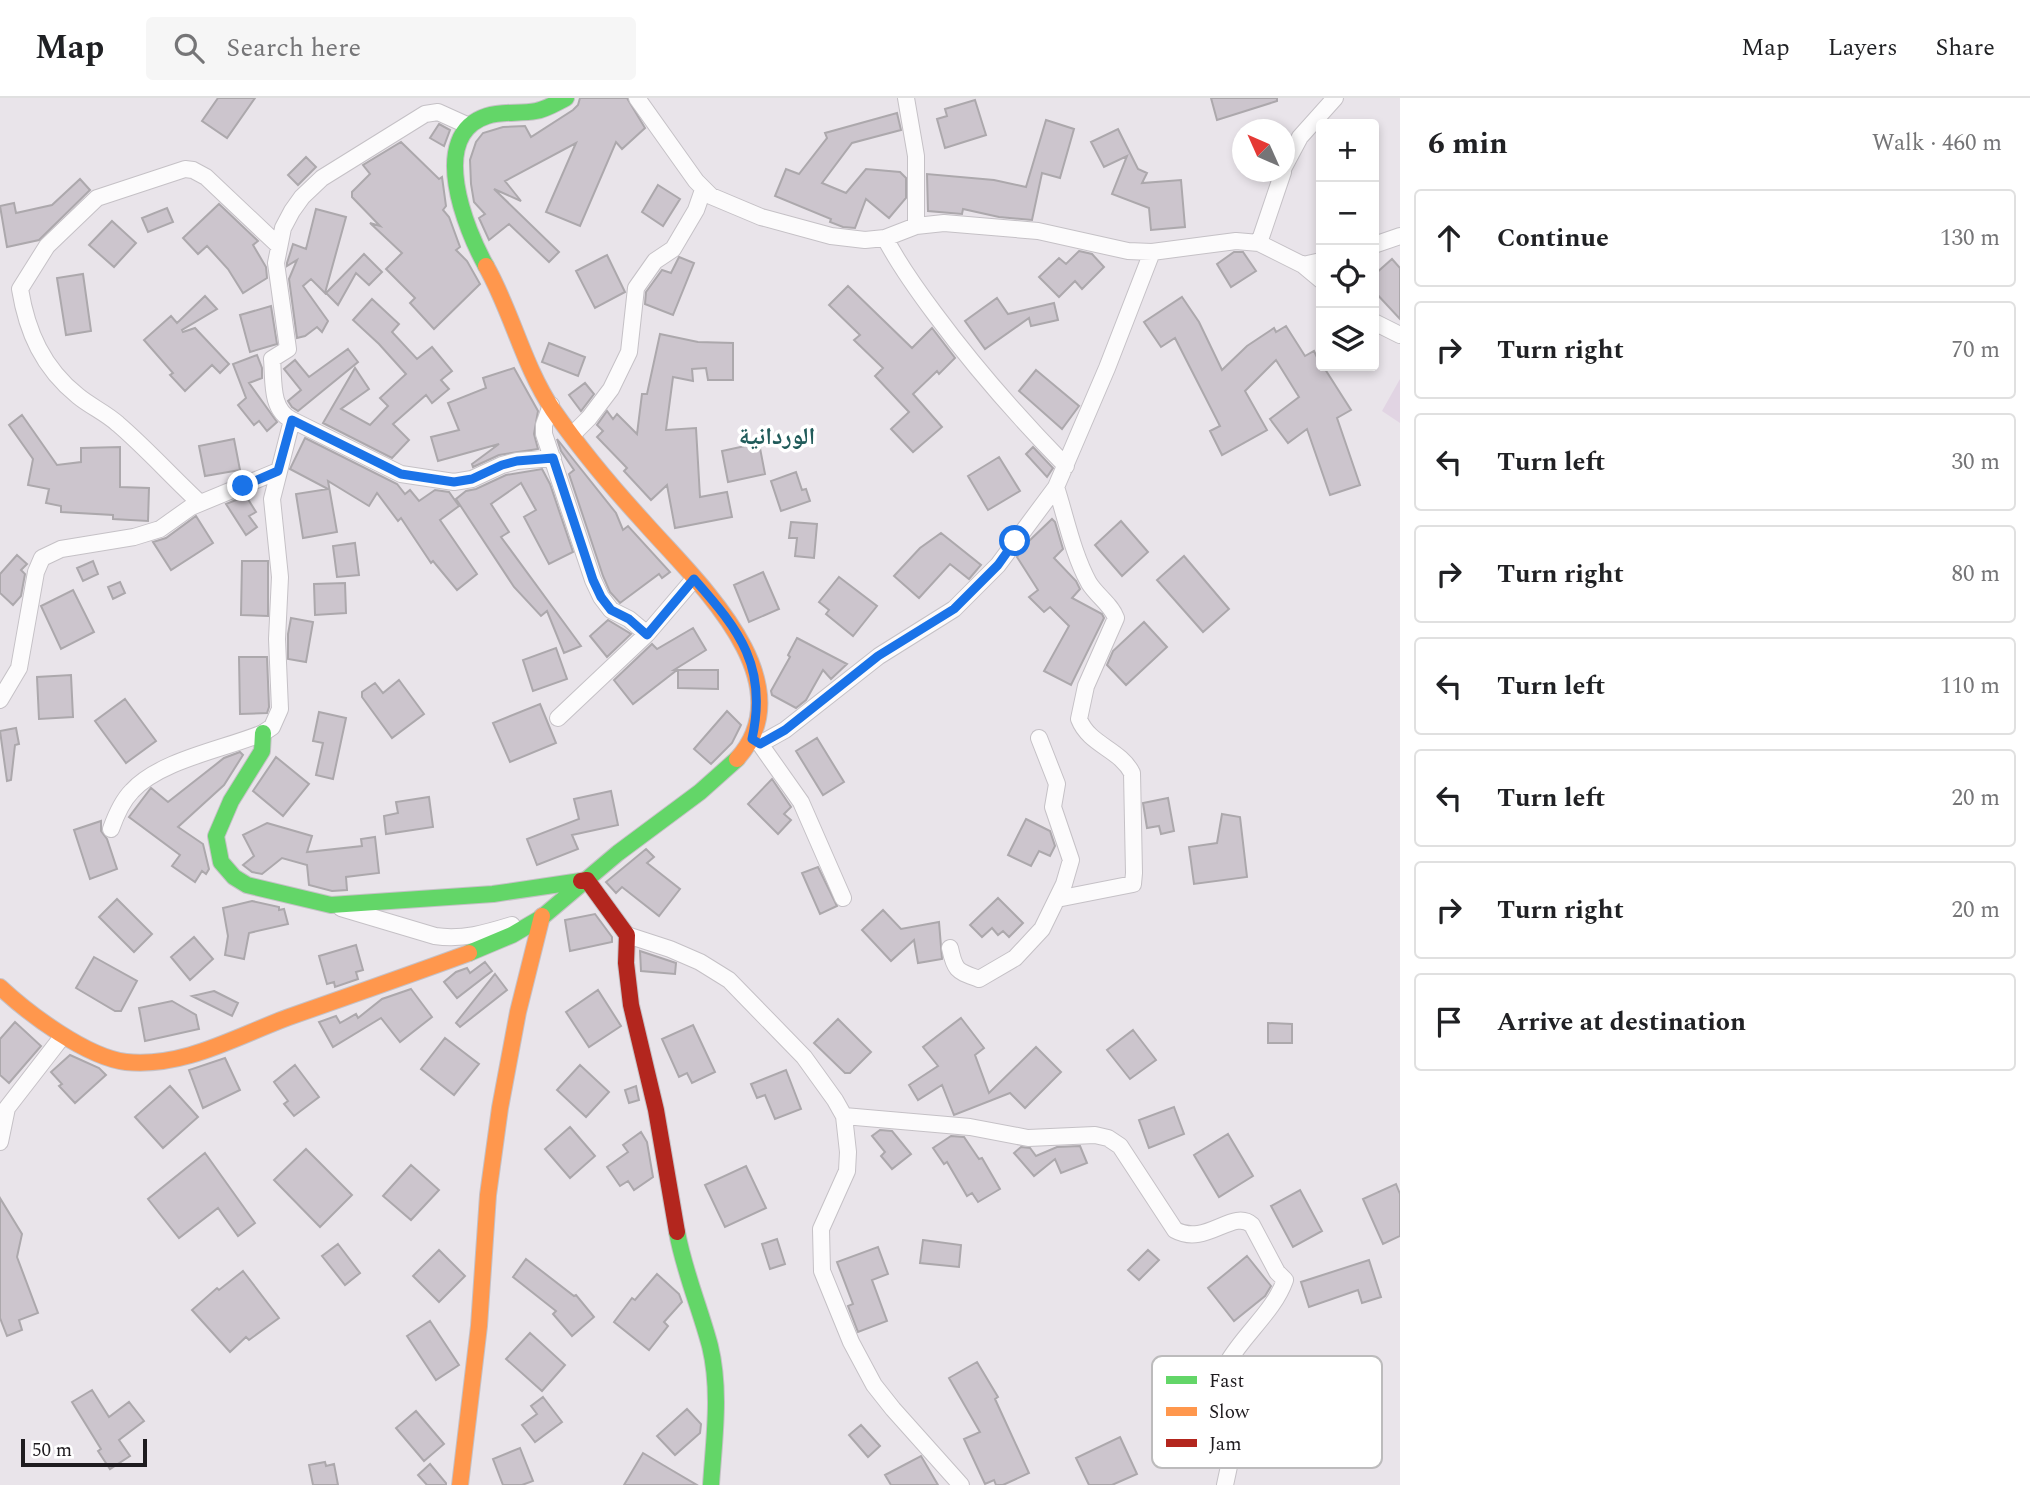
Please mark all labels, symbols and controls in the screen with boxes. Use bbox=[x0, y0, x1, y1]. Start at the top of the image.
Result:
search box bbox=[146, 17, 636, 80]
text: Map bbox=[35, 23, 104, 73]
text: Search here bbox=[226, 28, 361, 68]
icon: search bbox=[170, 29, 208, 67]
text: Map bbox=[1741, 30, 1790, 66]
text: Layers bbox=[1828, 30, 1898, 66]
text: Share bbox=[1936, 30, 1995, 66]
north arrow bbox=[1232, 119, 1295, 182]
map controls bbox=[1316, 119, 1379, 371]
button: + bbox=[1316, 119, 1379, 182]
text: 6 min bbox=[1428, 121, 1508, 167]
text: Walk · 460 m bbox=[1872, 126, 2002, 161]
button: − bbox=[1316, 182, 1379, 245]
text: Continue bbox=[1497, 218, 1609, 258]
icon: ahead bbox=[1430, 219, 1468, 257]
text: 130 m bbox=[1940, 221, 2000, 256]
button: locate bbox=[1316, 245, 1379, 308]
button: layers bbox=[1316, 308, 1379, 371]
text: Turn right bbox=[1497, 330, 1624, 370]
icon: right bbox=[1430, 331, 1468, 369]
text: 70 m bbox=[1951, 333, 2000, 368]
district label: الوردانية bbox=[739, 419, 815, 455]
text: Turn left bbox=[1497, 442, 1605, 482]
icon: left bbox=[1430, 443, 1468, 481]
text: 30 m bbox=[1951, 445, 2000, 480]
route end bbox=[227, 470, 258, 501]
route start bbox=[999, 525, 1030, 556]
text: Turn right bbox=[1497, 554, 1624, 594]
icon: right bbox=[1430, 555, 1468, 593]
text: 80 m bbox=[1951, 557, 2000, 592]
text: Turn left bbox=[1497, 666, 1605, 706]
icon: left bbox=[1430, 667, 1468, 705]
text: 110 m bbox=[1940, 669, 2000, 704]
text: Turn left bbox=[1497, 778, 1605, 818]
icon: left bbox=[1430, 779, 1468, 817]
text: 20 m bbox=[1951, 781, 2000, 816]
text: Turn right bbox=[1497, 890, 1624, 930]
icon: right bbox=[1430, 891, 1468, 929]
text: 20 m bbox=[1951, 893, 2000, 928]
text: Arrive at destination bbox=[1497, 1002, 1746, 1042]
icon: arrive bbox=[1430, 1003, 1468, 1041]
legend bbox=[1152, 1356, 1382, 1468]
text: Fast bbox=[1209, 1367, 1245, 1396]
text: Slow bbox=[1209, 1398, 1250, 1427]
text: Jam bbox=[1209, 1430, 1241, 1459]
scale bar bbox=[21, 1436, 147, 1468]
text: 50 m bbox=[32, 1436, 72, 1465]

